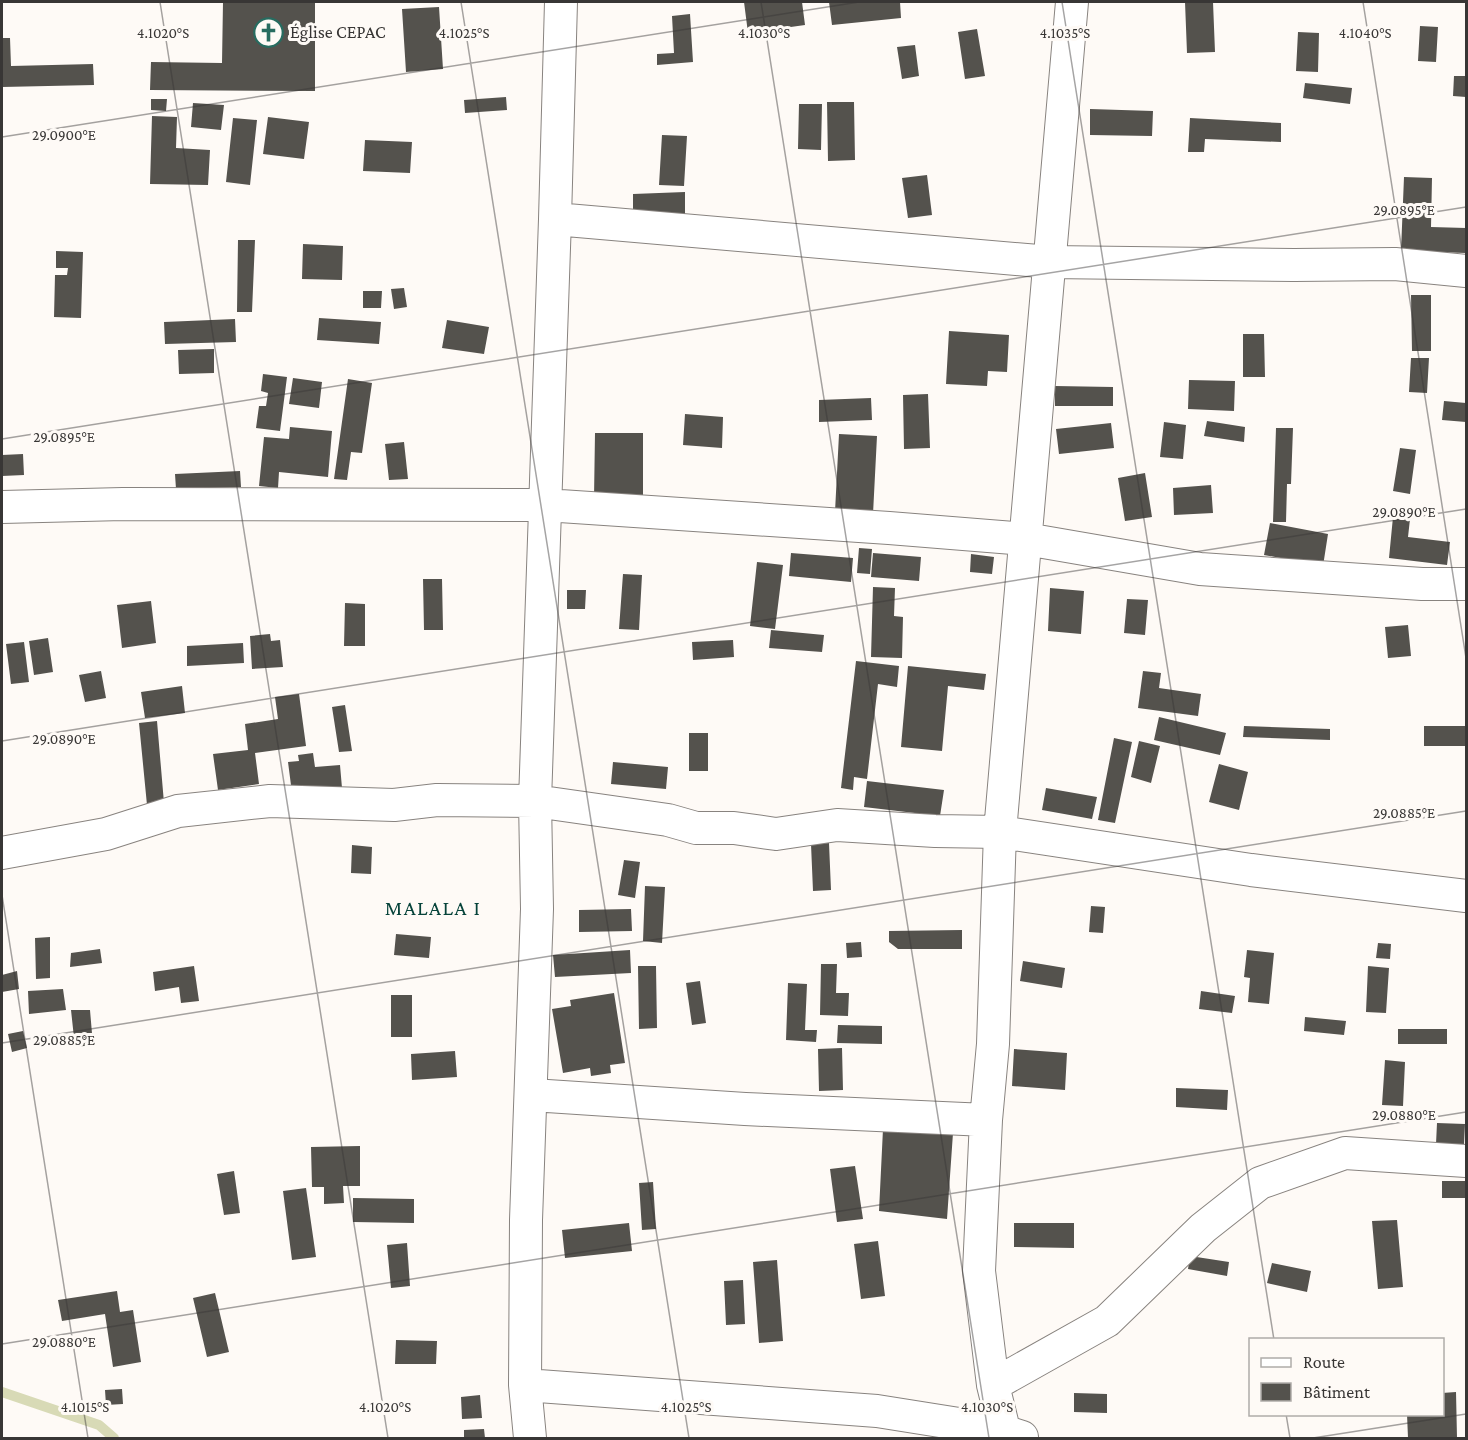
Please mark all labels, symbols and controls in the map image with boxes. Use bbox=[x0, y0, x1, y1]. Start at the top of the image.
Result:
church icon: Église CEPAC bbox=[253, 16, 285, 48]
place label: Église CEPAC bbox=[290, 22, 386, 42]
text: 4.1020°S bbox=[137, 25, 189, 41]
text: 4.1025°S bbox=[439, 25, 489, 41]
text: 4.1030°S bbox=[738, 25, 790, 41]
text: 4.1035°S bbox=[1040, 25, 1090, 41]
text: 4.1040°S bbox=[1339, 25, 1392, 41]
text: 29.0900°E bbox=[32, 127, 96, 143]
text: 29.0895°E bbox=[1373, 202, 1435, 218]
text: 29.0895°E bbox=[33, 429, 95, 445]
text: 29.0890°E bbox=[1372, 504, 1436, 520]
text: 29.0890°E bbox=[32, 731, 96, 747]
text: 29.0885°E bbox=[1373, 805, 1435, 821]
district label: MALALA I bbox=[385, 896, 481, 920]
text: 29.0885°E bbox=[33, 1032, 95, 1048]
text: 29.0880°E bbox=[1372, 1107, 1436, 1123]
text: 29.0880°E bbox=[32, 1334, 96, 1350]
legend bbox=[1249, 1338, 1444, 1416]
text: Route bbox=[1303, 1352, 1345, 1372]
text: Bâtiment bbox=[1303, 1382, 1371, 1402]
text: 4.1015°S bbox=[61, 1399, 109, 1415]
text: 4.1020°S bbox=[359, 1399, 411, 1415]
text: 4.1025°S bbox=[661, 1399, 711, 1415]
text: 4.1030°S bbox=[961, 1399, 1013, 1415]

